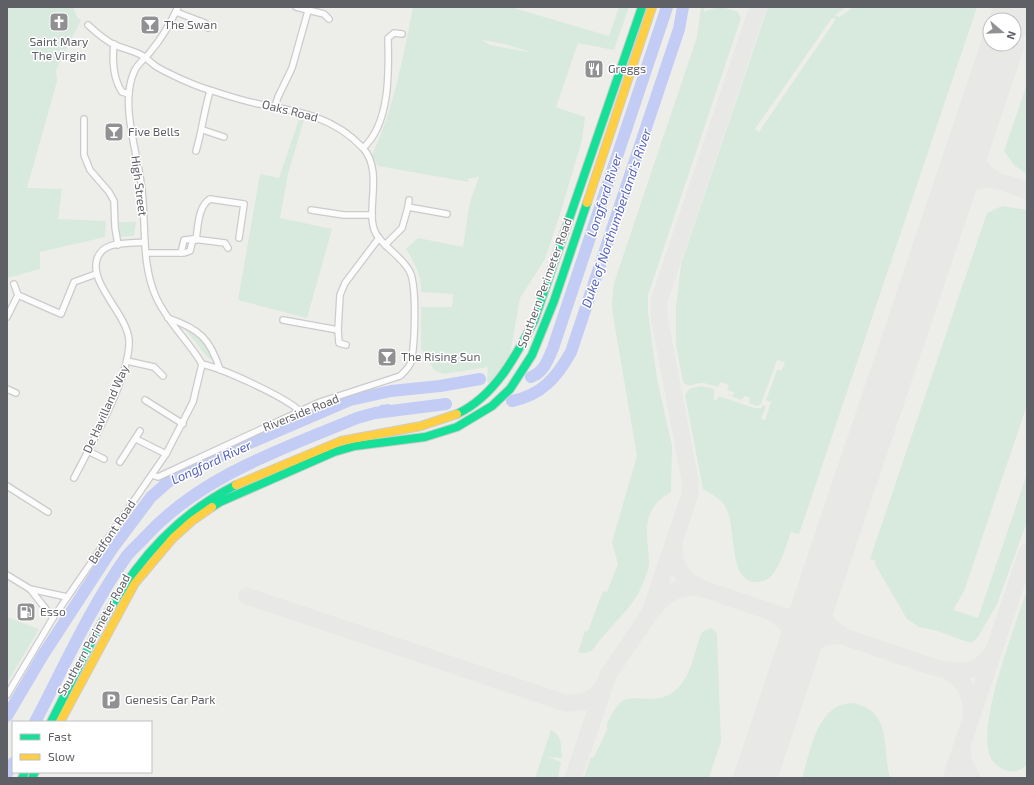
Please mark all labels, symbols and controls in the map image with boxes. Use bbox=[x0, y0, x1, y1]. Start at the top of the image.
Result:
church icon: Saint Mary The Virgin bbox=[48, 11, 70, 33]
north arrow bbox=[982, 12, 1022, 52]
bar icon: The Swan bbox=[139, 14, 161, 36]
place label: The Swan bbox=[164, 17, 217, 31]
text: N bbox=[1004, 30, 1019, 41]
place label: Saint Mary The Virgin bbox=[30, 34, 89, 62]
restaurant icon: Greggs bbox=[583, 58, 605, 80]
place label: Greggs bbox=[608, 61, 646, 75]
street label: Oaks Road bbox=[261, 96, 320, 124]
bar icon: Five Bells bbox=[103, 121, 125, 143]
place label: Five Bells bbox=[128, 124, 180, 138]
water label: Duke of Northumberland's River bbox=[578, 126, 654, 310]
water label: Longford River bbox=[583, 151, 625, 239]
street label: High Street bbox=[129, 155, 151, 217]
street label: Southern Perimeter Road bbox=[514, 216, 574, 349]
bar icon: The Rising Sun bbox=[376, 346, 398, 368]
place label: The Rising Sun bbox=[401, 349, 480, 363]
street label: De Havilland Way bbox=[79, 362, 131, 455]
street label: Riverside Road bbox=[261, 390, 341, 434]
water label: Longford River bbox=[168, 436, 254, 488]
street label: Bedfont Road bbox=[85, 497, 138, 566]
street label: Southern Perimeter Road bbox=[54, 571, 132, 698]
fuel station icon: Esso bbox=[15, 601, 37, 623]
place label: Esso bbox=[40, 604, 66, 618]
parking icon: Genesis Car Park bbox=[100, 689, 122, 711]
place label: Genesis Car Park bbox=[125, 692, 215, 706]
legend bbox=[12, 721, 152, 773]
text: Fast bbox=[48, 729, 72, 743]
text: Slow bbox=[48, 749, 75, 763]

